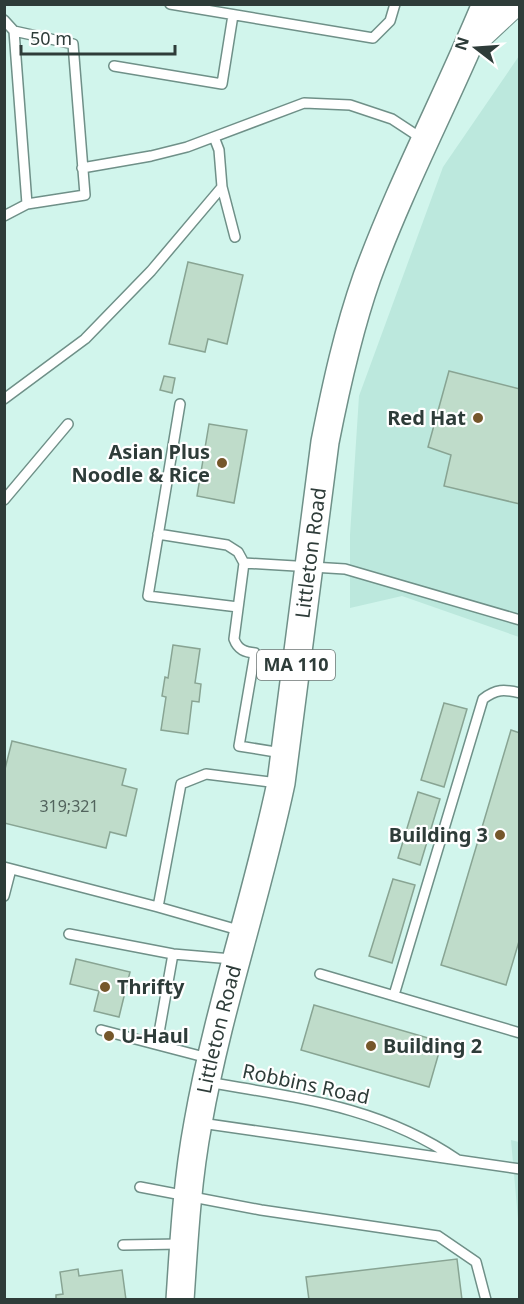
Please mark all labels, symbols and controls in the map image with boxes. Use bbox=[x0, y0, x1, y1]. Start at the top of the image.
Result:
scale bar bbox=[21, 18, 176, 56]
north arrow bbox=[446, 18, 506, 78]
text: 50 m bbox=[30, 26, 72, 50]
text: N bbox=[449, 34, 474, 53]
place label: Red Hat bbox=[387, 404, 466, 431]
marker: Red Hat bbox=[471, 411, 485, 425]
place label: Asian Plus Noodle & Rice bbox=[71, 438, 210, 488]
marker: Asian Plus Noodle & Rice bbox=[215, 456, 229, 470]
street label: Littleton Road bbox=[288, 486, 332, 620]
road number: MA 110 bbox=[257, 650, 335, 680]
house number: 319;321 bbox=[39, 795, 99, 817]
place label: Building 3 bbox=[389, 821, 488, 848]
marker: Building 3 bbox=[493, 828, 507, 842]
street label: Littleton Road bbox=[190, 962, 247, 1096]
place label: Thrifty bbox=[117, 973, 185, 1000]
marker: Thrifty bbox=[98, 980, 112, 994]
place label: U-Haul bbox=[121, 1022, 189, 1049]
marker: U-Haul bbox=[102, 1029, 116, 1043]
place label: Building 2 bbox=[383, 1032, 482, 1059]
marker: Building 2 bbox=[364, 1039, 378, 1053]
street label: Robbins Road bbox=[240, 1057, 372, 1110]

